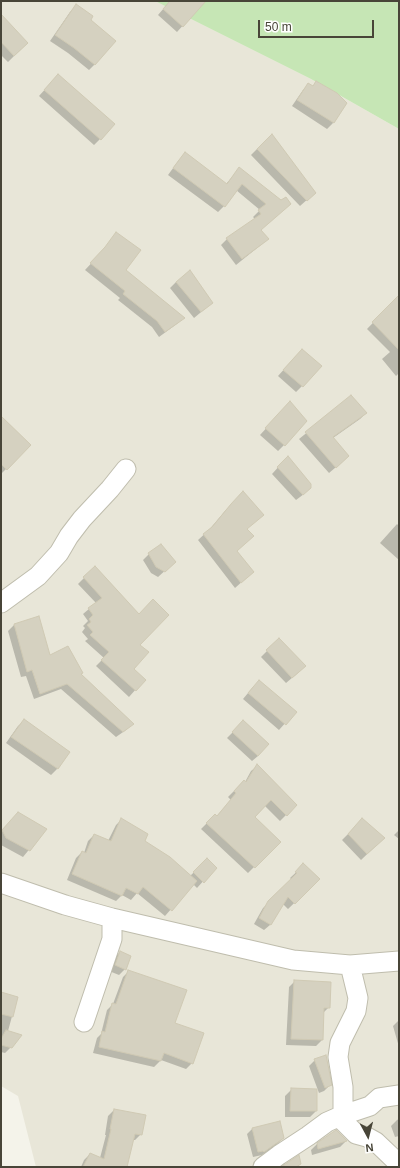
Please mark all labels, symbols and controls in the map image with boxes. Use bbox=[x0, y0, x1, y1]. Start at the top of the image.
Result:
scale bar bbox=[260, 12, 376, 38]
text: 50 m bbox=[265, 20, 292, 34]
north arrow bbox=[348, 1116, 388, 1156]
text: N bbox=[365, 1141, 374, 1154]

